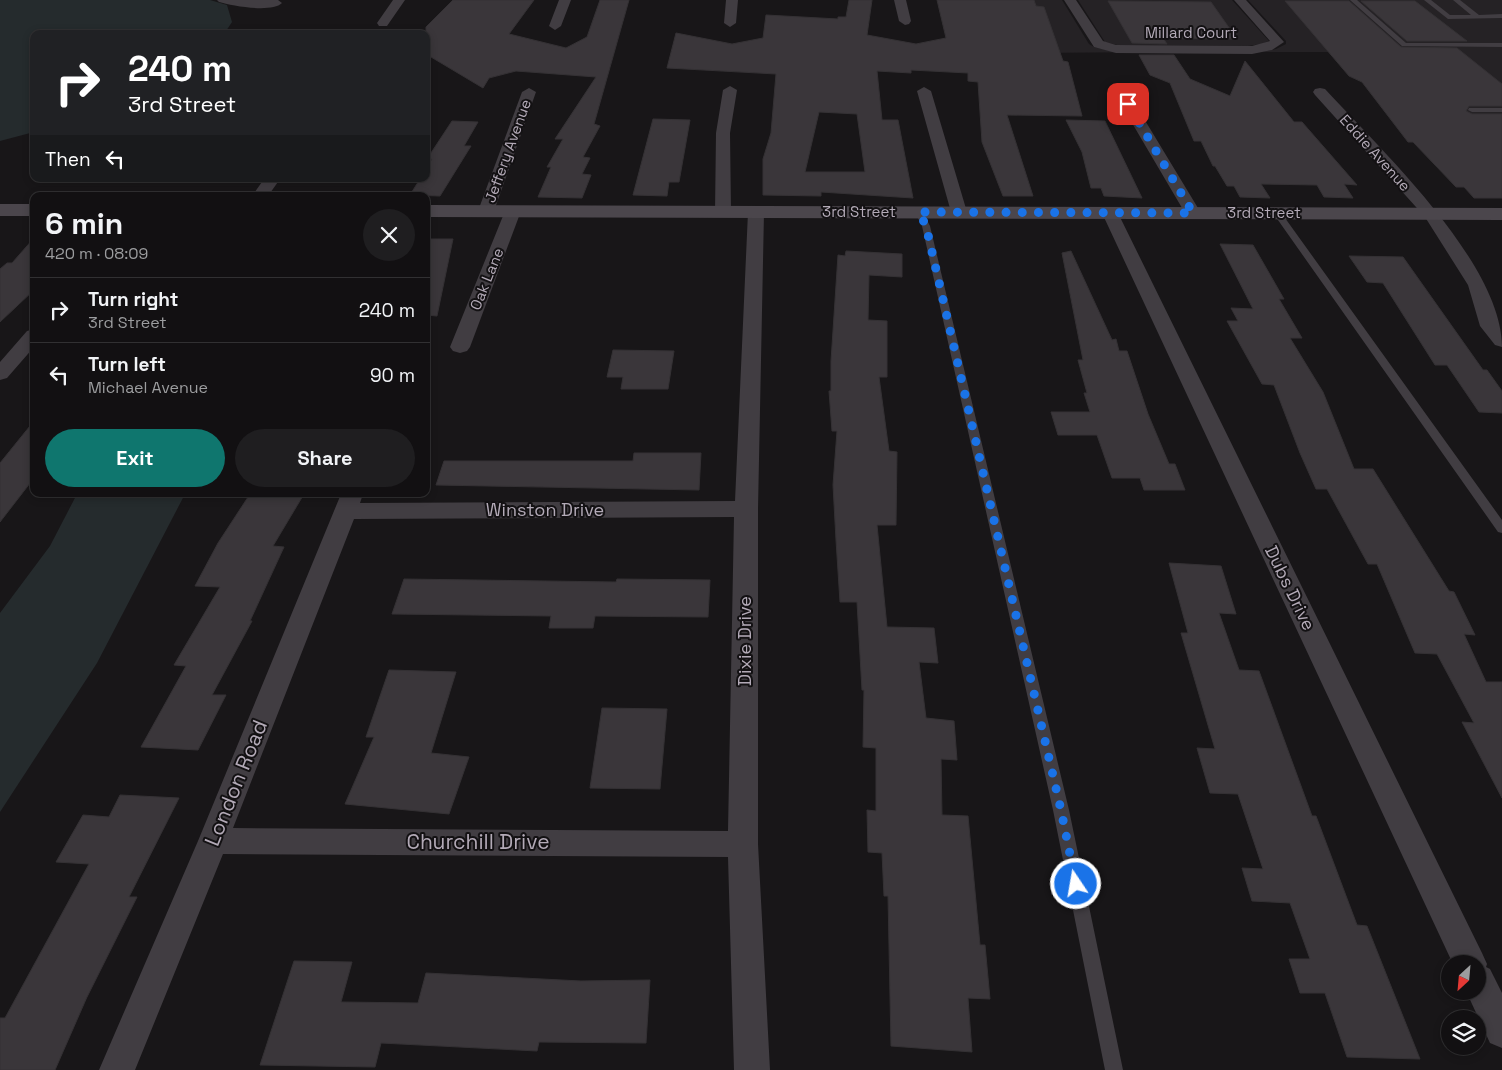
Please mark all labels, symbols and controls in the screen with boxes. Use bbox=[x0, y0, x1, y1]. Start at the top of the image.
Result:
street label: Millard Court bbox=[1145, 23, 1237, 42]
text: 240 m bbox=[128, 47, 232, 91]
icon: right bbox=[45, 50, 110, 115]
pin bbox=[1107, 83, 1149, 125]
text: 3rd Street bbox=[128, 90, 236, 118]
icon: arrive bbox=[1114, 90, 1142, 118]
street label: Jeffery Avenue bbox=[480, 96, 535, 205]
street label: Eddie Avenue bbox=[1336, 110, 1415, 195]
icon: left bbox=[101, 145, 129, 173]
text: Then bbox=[45, 147, 91, 172]
street label: 3rd Street bbox=[822, 202, 896, 221]
street label: 3rd Street bbox=[1227, 203, 1301, 222]
text: 6 min bbox=[45, 204, 123, 243]
button: close bbox=[363, 209, 415, 261]
text: 420 m · 08:09 bbox=[45, 243, 148, 264]
street label: Oak Lane bbox=[465, 245, 508, 313]
text: Turn right bbox=[88, 287, 178, 312]
icon: right bbox=[45, 296, 73, 324]
text: 240 m bbox=[359, 298, 415, 323]
text: 3rd Street bbox=[88, 312, 167, 333]
text: Turn left bbox=[88, 352, 166, 377]
icon: left bbox=[45, 361, 73, 389]
text: 90 m bbox=[370, 363, 415, 388]
text: Michael Avenue bbox=[88, 377, 208, 398]
button: Exit bbox=[45, 429, 225, 487]
button: Share bbox=[235, 429, 415, 487]
street label: Winston Drive bbox=[486, 498, 604, 521]
street label: Dubs Drive bbox=[1260, 541, 1321, 634]
street label: Dixie Drive bbox=[733, 596, 756, 686]
street label: London Road bbox=[198, 716, 273, 850]
street label: Churchill Drive bbox=[406, 828, 550, 855]
position arrow bbox=[1049, 857, 1101, 909]
north arrow bbox=[1441, 955, 1486, 1000]
map controls bbox=[1441, 955, 1486, 1055]
button: layers bbox=[1441, 1010, 1486, 1055]

